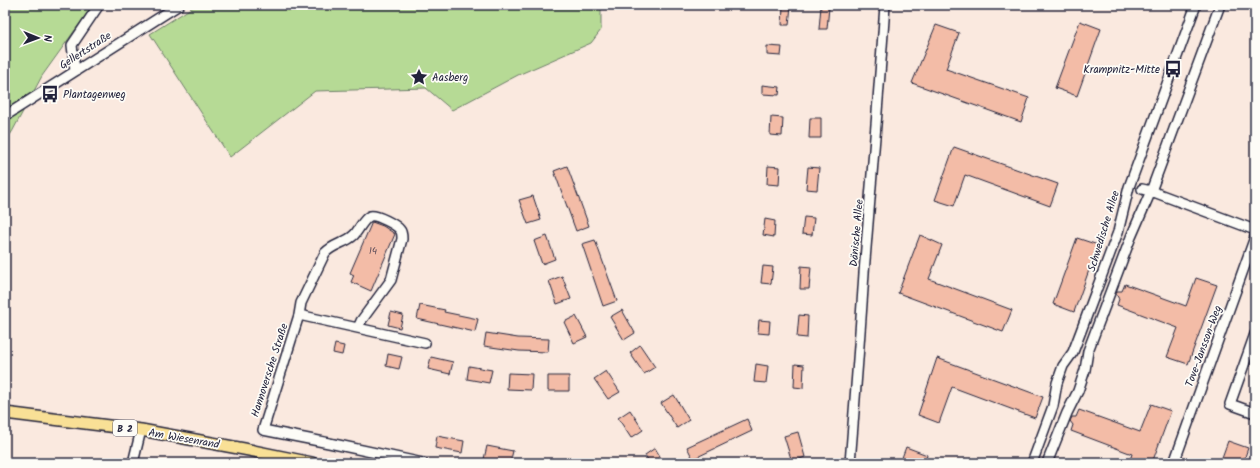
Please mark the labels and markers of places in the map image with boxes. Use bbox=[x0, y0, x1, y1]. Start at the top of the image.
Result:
bus stop icon: Krampnitz-Mitte bbox=[1163, 59, 1183, 79]
place label: Krampnitz-Mitte bbox=[1083, 61, 1160, 79]
place icon: Aasberg bbox=[409, 67, 429, 87]
place label: Aasberg bbox=[432, 69, 468, 87]
bus stop icon: Plantagenweg bbox=[40, 84, 60, 104]
place label: Plantagenweg bbox=[63, 86, 126, 104]

